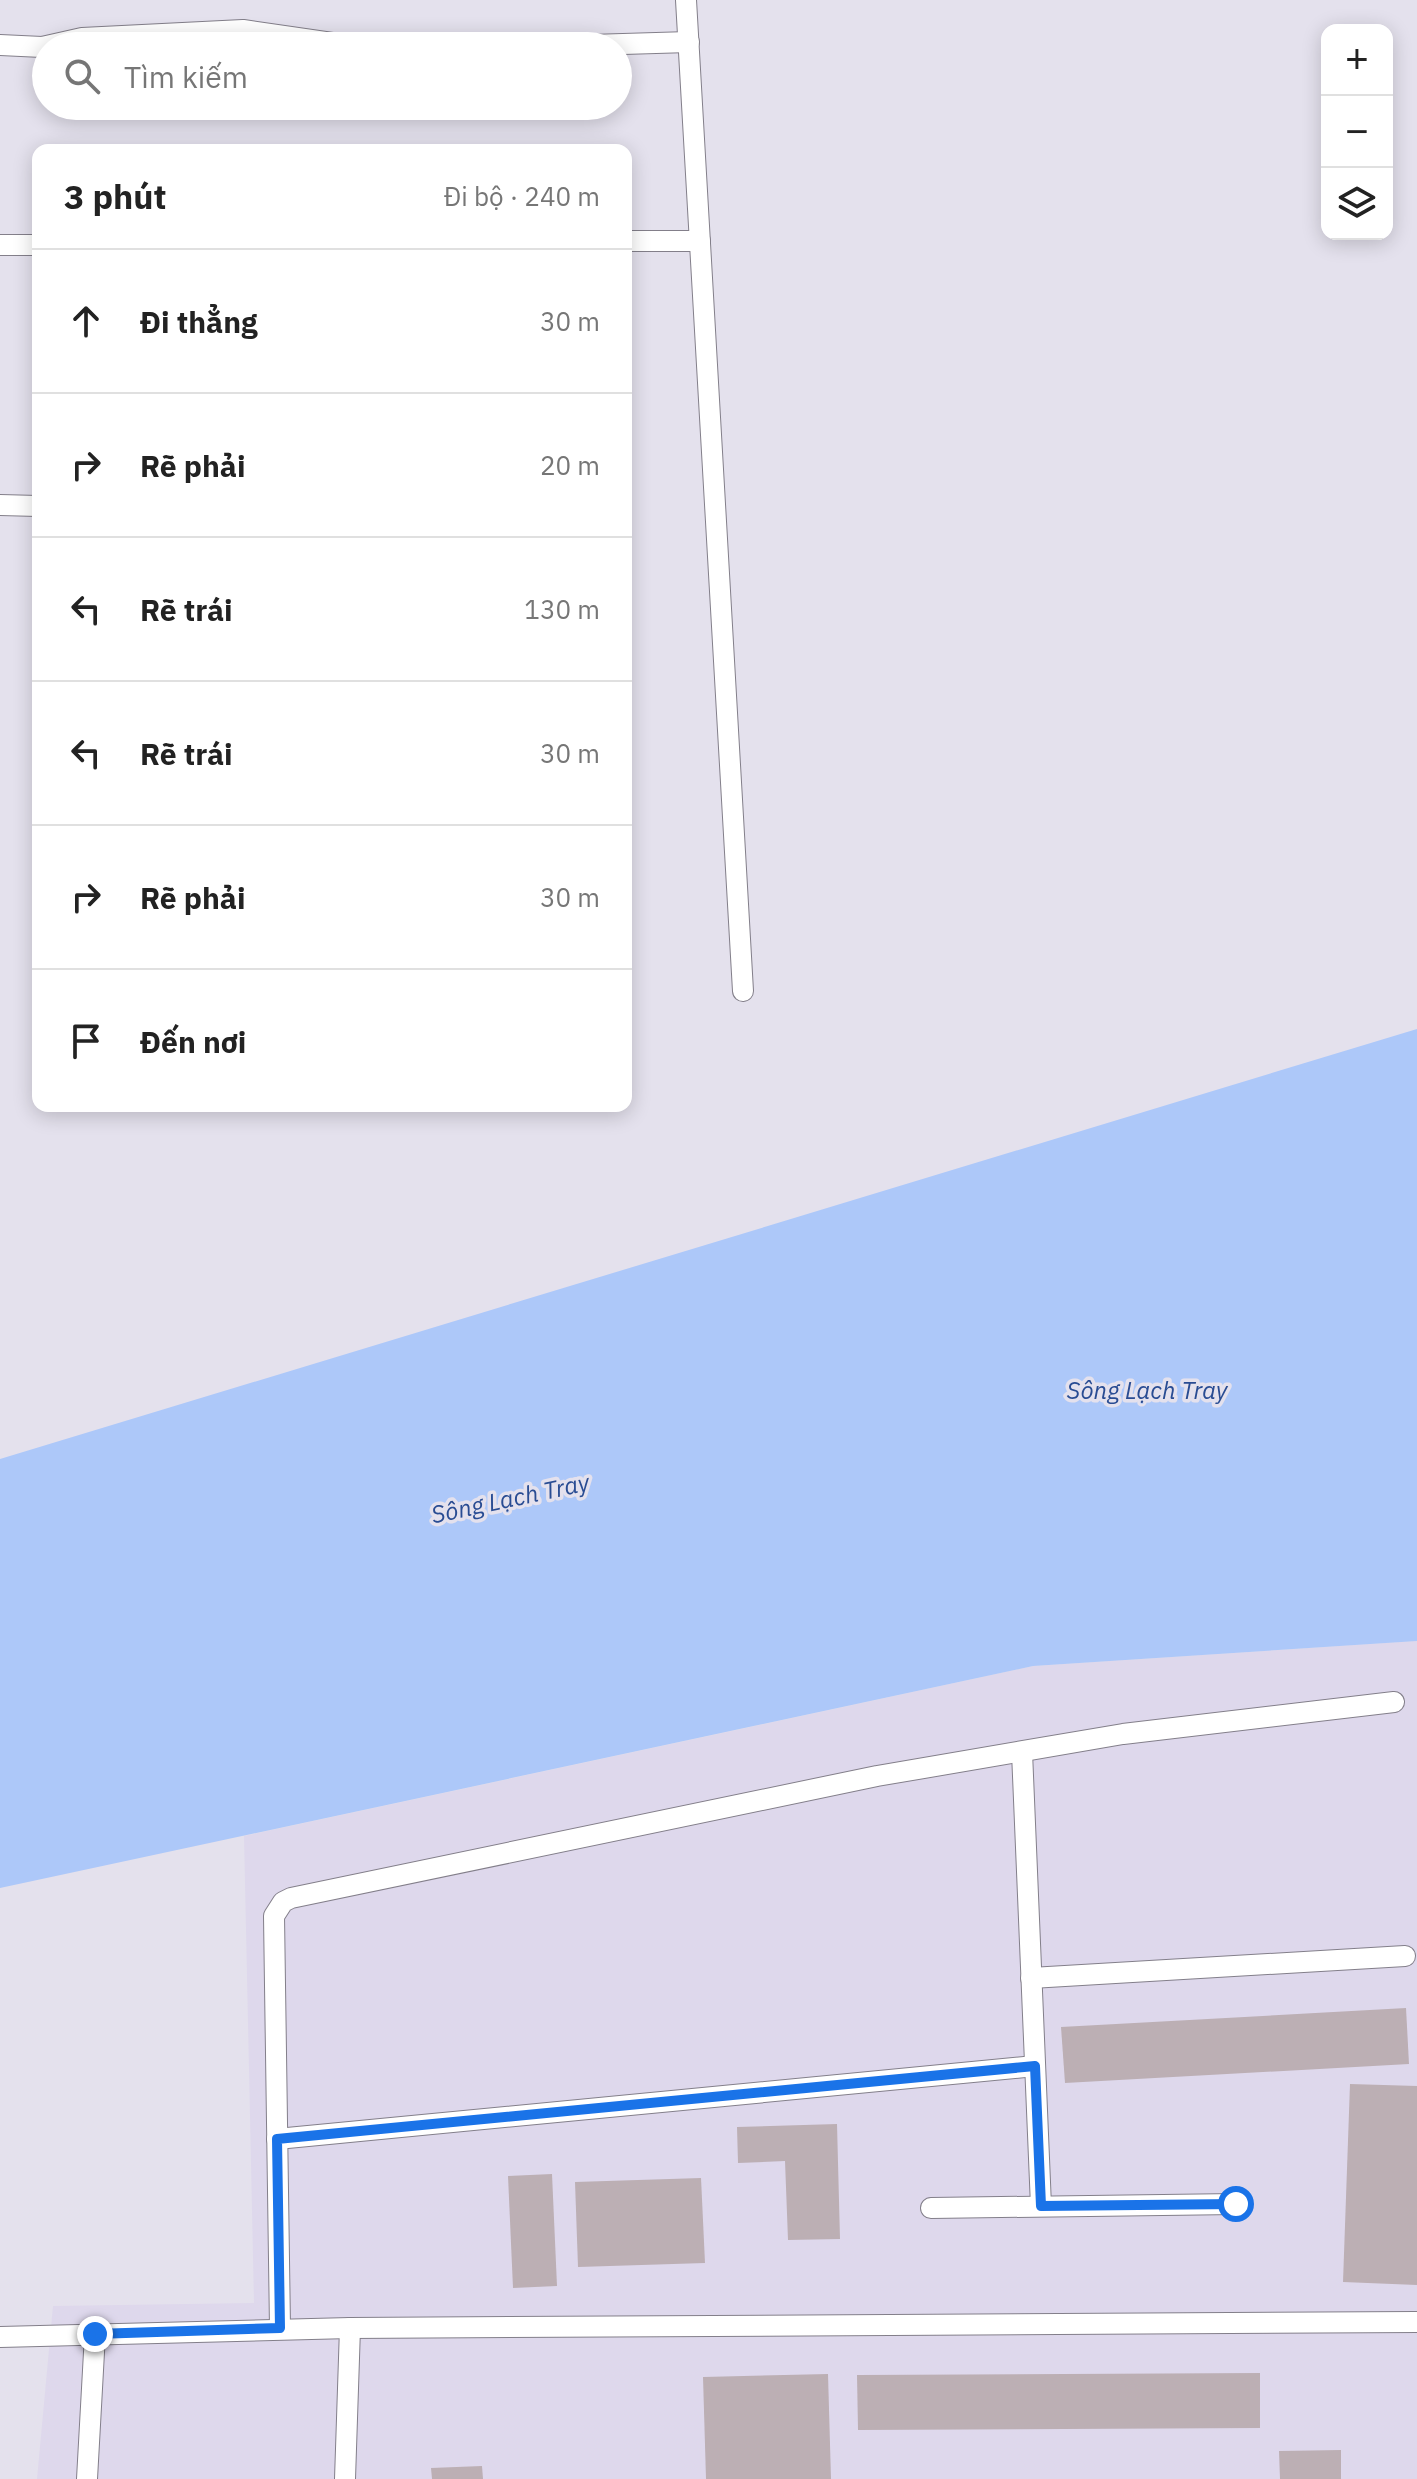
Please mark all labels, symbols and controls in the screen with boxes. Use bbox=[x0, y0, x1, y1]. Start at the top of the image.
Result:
map controls bbox=[1321, 24, 1393, 240]
button: + bbox=[1321, 24, 1393, 96]
search box bbox=[32, 32, 632, 120]
icon: search bbox=[60, 54, 104, 98]
text: Tìm kiếm bbox=[124, 57, 248, 96]
button: − bbox=[1321, 96, 1393, 168]
button: layers bbox=[1321, 168, 1393, 240]
text: 3 phút bbox=[64, 174, 167, 218]
text: Đi bộ · 240 m bbox=[444, 179, 600, 213]
icon: ahead bbox=[64, 299, 108, 343]
text: Đi thẳng bbox=[140, 302, 258, 341]
text: 30 m bbox=[540, 304, 600, 338]
icon: right bbox=[64, 443, 108, 487]
text: Rẽ phải bbox=[140, 446, 245, 485]
text: 20 m bbox=[540, 448, 600, 482]
icon: left bbox=[64, 587, 108, 631]
text: Rẽ trái bbox=[140, 590, 233, 629]
text: 130 m bbox=[524, 592, 600, 626]
icon: left bbox=[64, 731, 108, 775]
text: Rẽ trái bbox=[140, 734, 233, 773]
text: 30 m bbox=[540, 736, 600, 770]
icon: right bbox=[64, 875, 108, 919]
text: Rẽ phải bbox=[140, 878, 245, 917]
text: 30 m bbox=[540, 880, 600, 914]
icon: arrive bbox=[64, 1019, 108, 1063]
text: Đến nơi bbox=[140, 1022, 246, 1061]
water label: Sông Lạch Tray bbox=[1067, 1374, 1229, 1406]
water label: Sông Lạch Tray bbox=[428, 1465, 593, 1530]
route start bbox=[1218, 2186, 1254, 2222]
route end bbox=[77, 2316, 113, 2352]

